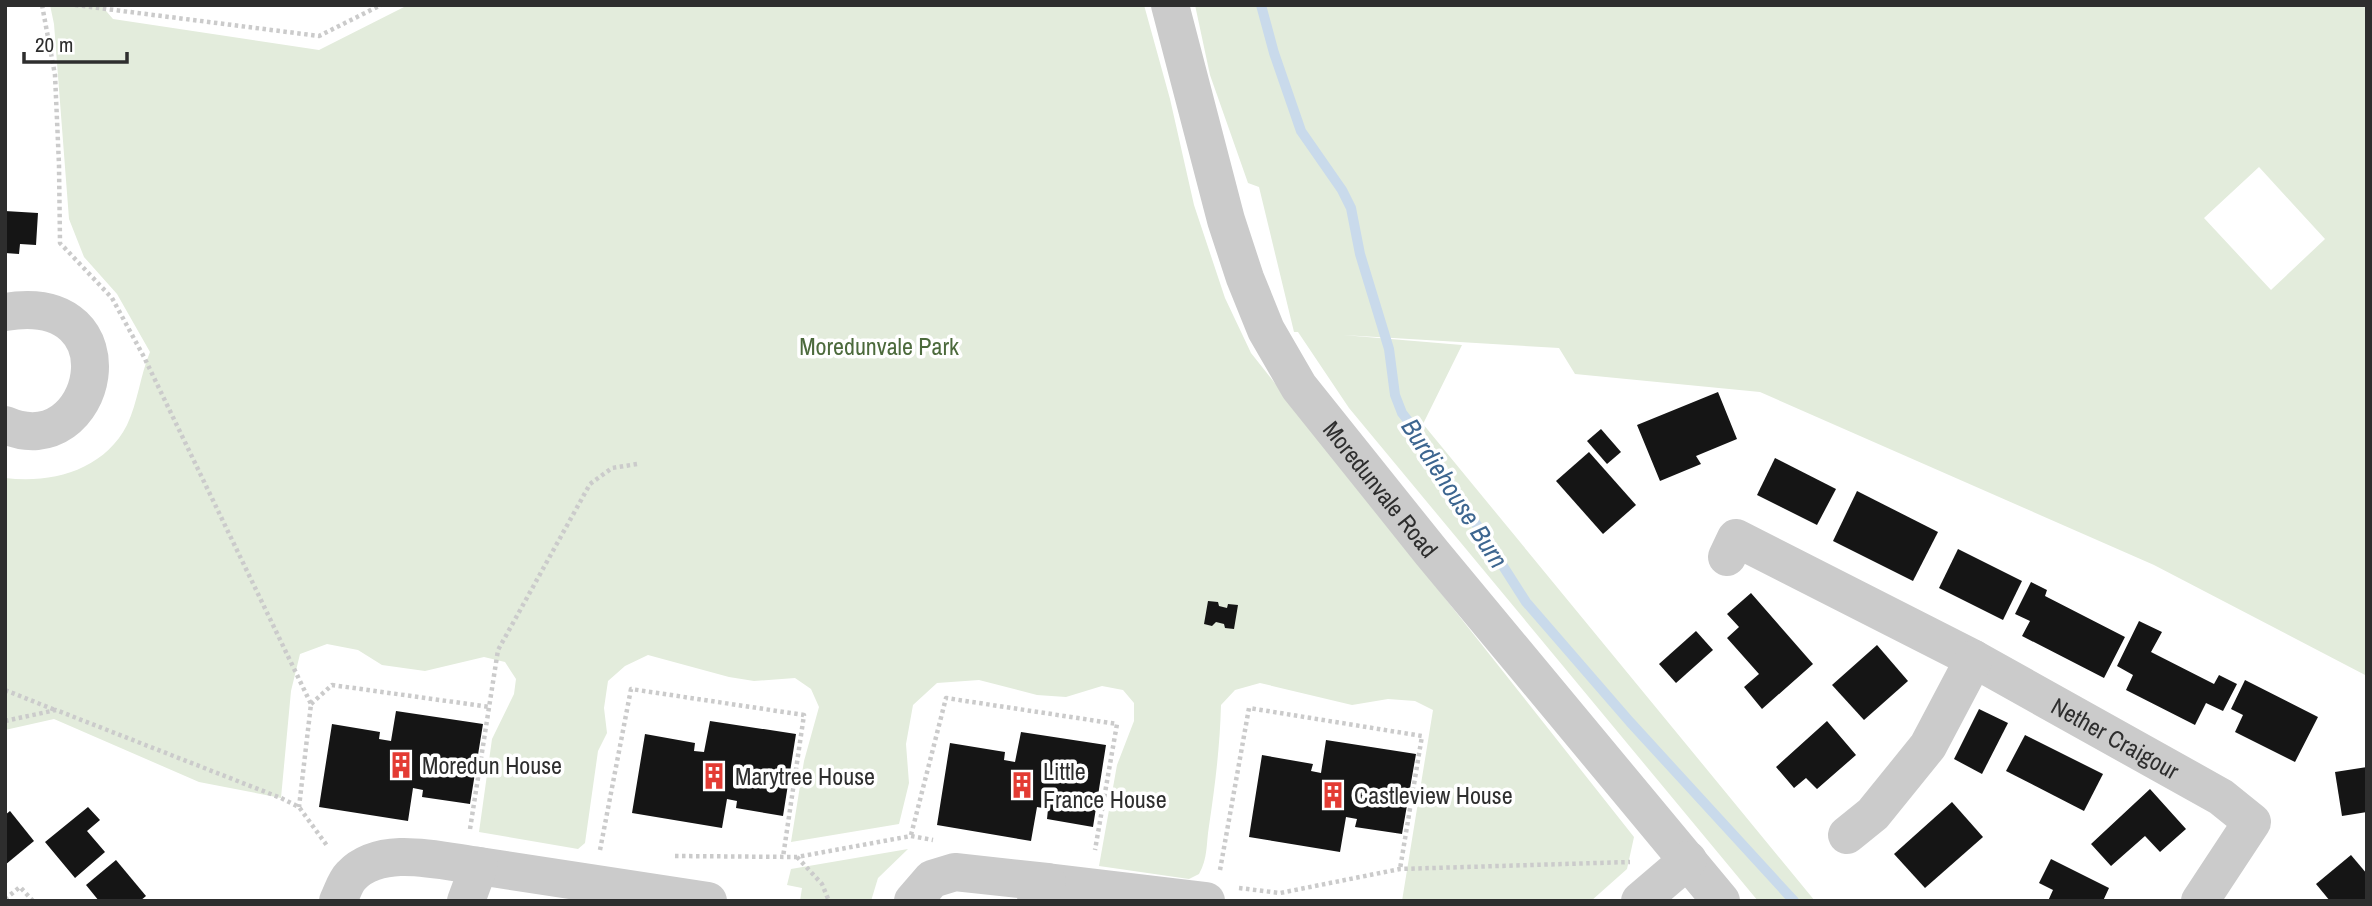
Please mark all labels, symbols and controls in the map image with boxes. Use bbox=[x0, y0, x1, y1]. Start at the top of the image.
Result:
scale bar bbox=[24, 21, 128, 65]
text: 20 m bbox=[35, 30, 73, 59]
park label: Moredunvale Park bbox=[799, 330, 959, 362]
water label: Burdiehouse Burn bbox=[1394, 411, 1516, 575]
street label: Moredunvale Road bbox=[1316, 414, 1445, 564]
street label: Nether Craigour bbox=[2046, 690, 2185, 787]
place label: Moredun House bbox=[422, 749, 562, 781]
building icon: Moredun House bbox=[386, 750, 416, 780]
place label: Little France House bbox=[1043, 755, 1167, 815]
place label: Marytree House bbox=[735, 760, 875, 792]
building icon: Marytree House bbox=[699, 761, 729, 791]
building icon: Little France House bbox=[1007, 770, 1037, 800]
place label: Castleview House bbox=[1354, 779, 1513, 811]
building icon: Castleview House bbox=[1318, 780, 1348, 810]

